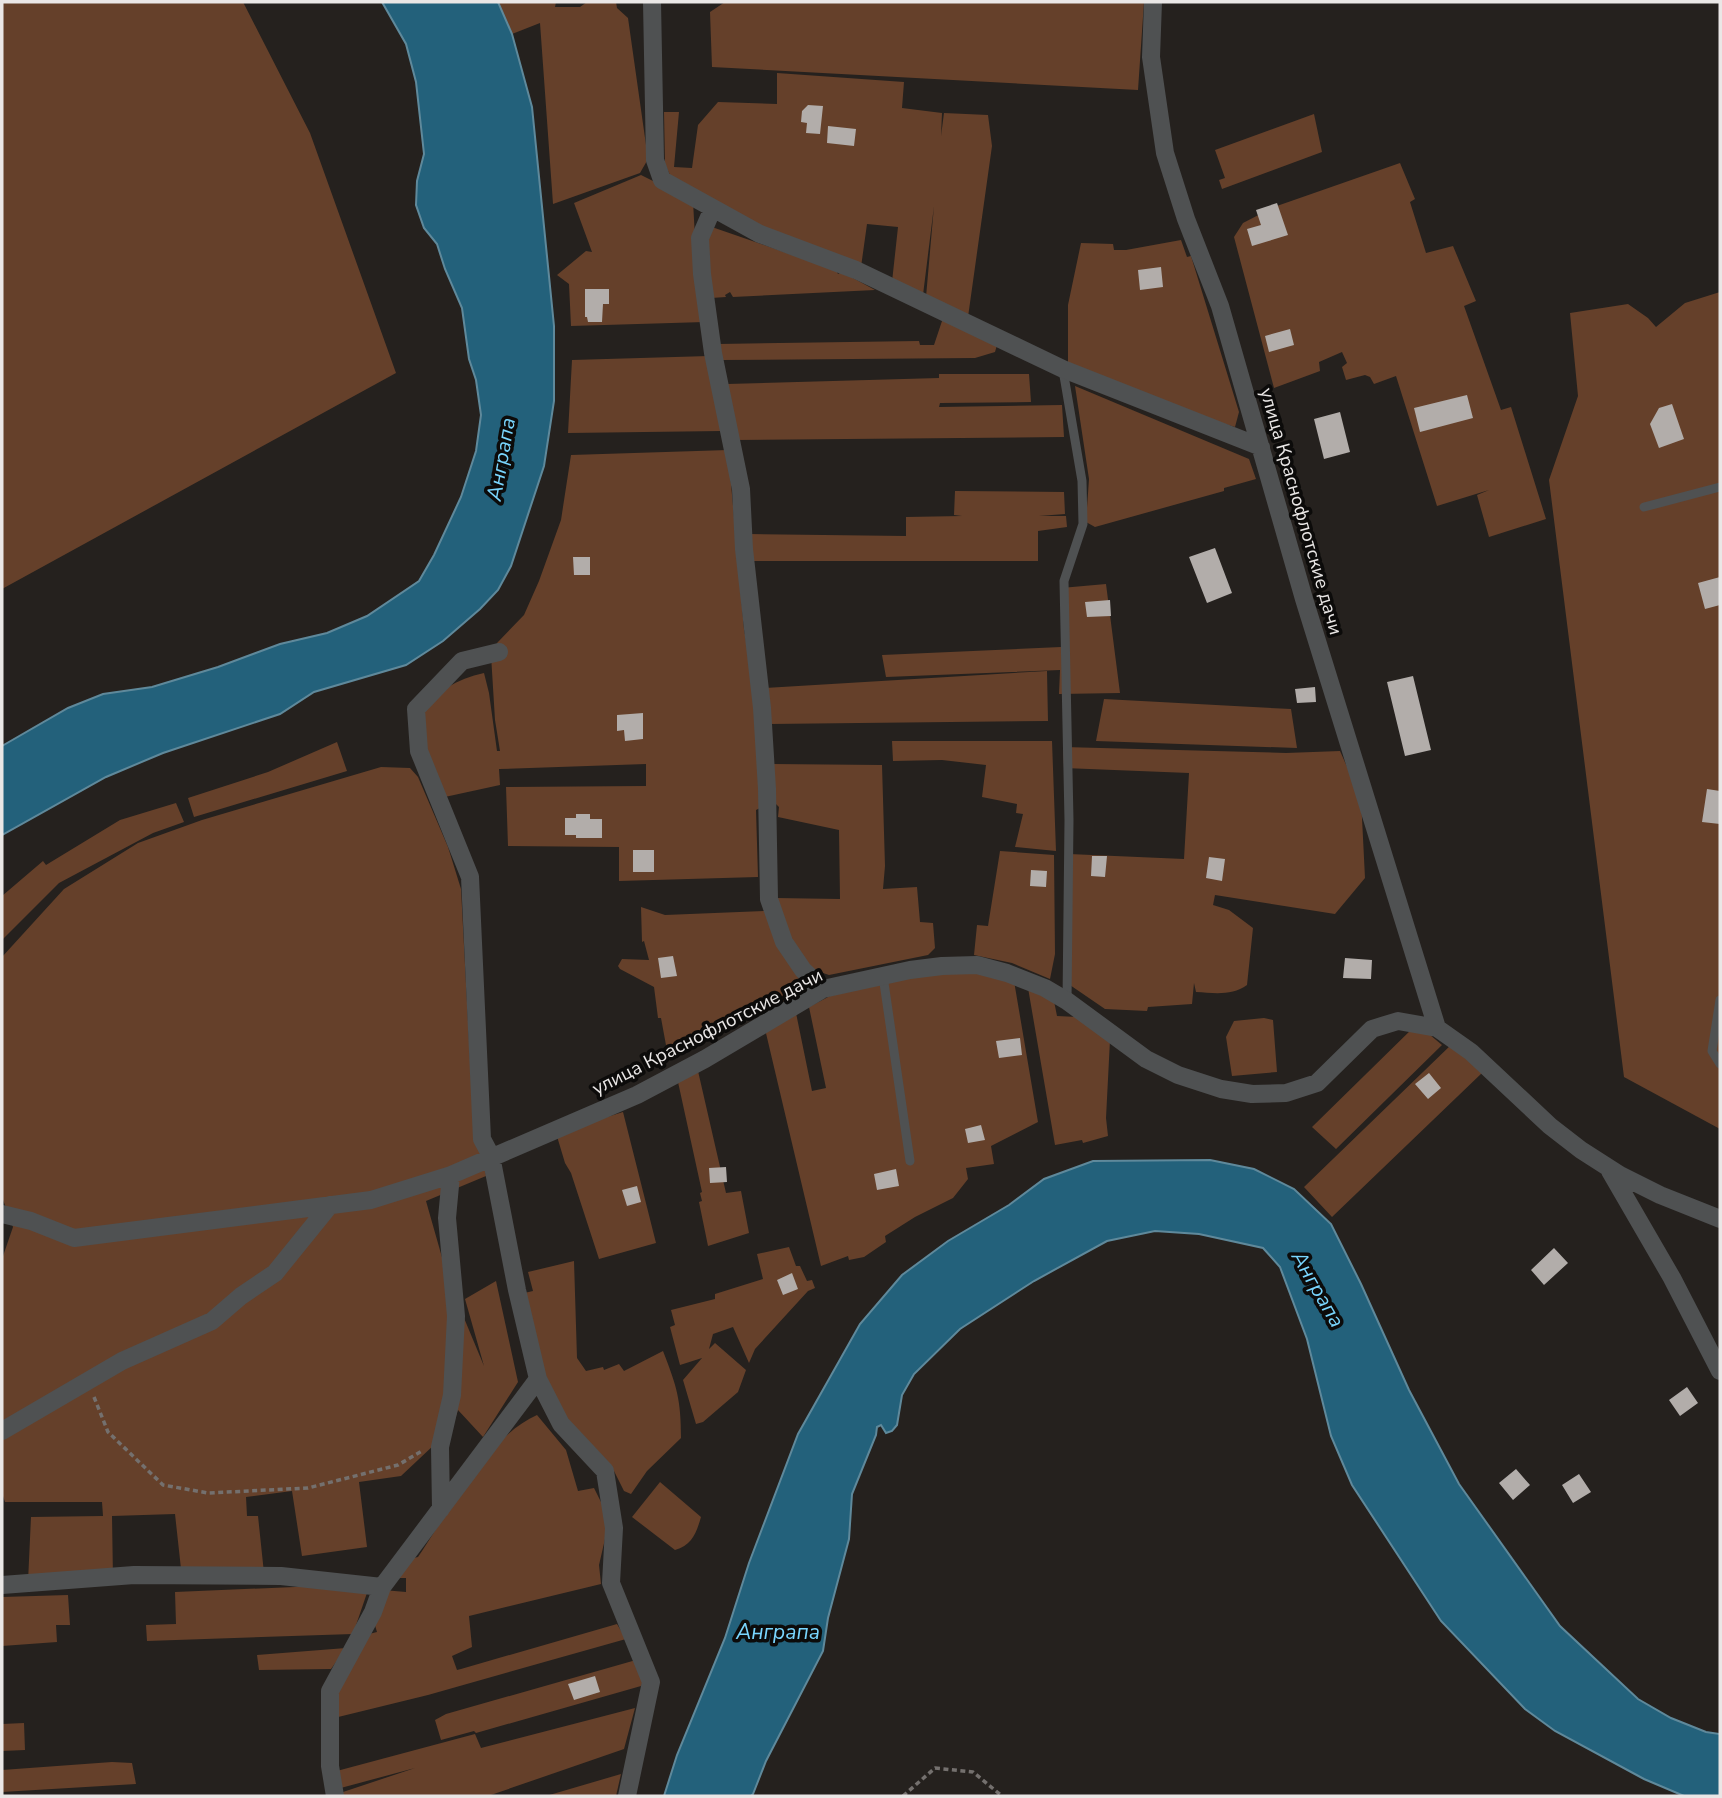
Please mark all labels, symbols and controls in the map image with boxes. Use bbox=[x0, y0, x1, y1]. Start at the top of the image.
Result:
street label: улица Краснофлотские дачи bbox=[1253, 385, 1349, 638]
water label: Анграпа bbox=[480, 415, 522, 504]
street label: улица Краснофлотские дачи bbox=[588, 962, 827, 1102]
water label: Анграпа bbox=[1284, 1245, 1351, 1332]
water label: Анграпа bbox=[735, 1618, 820, 1646]

